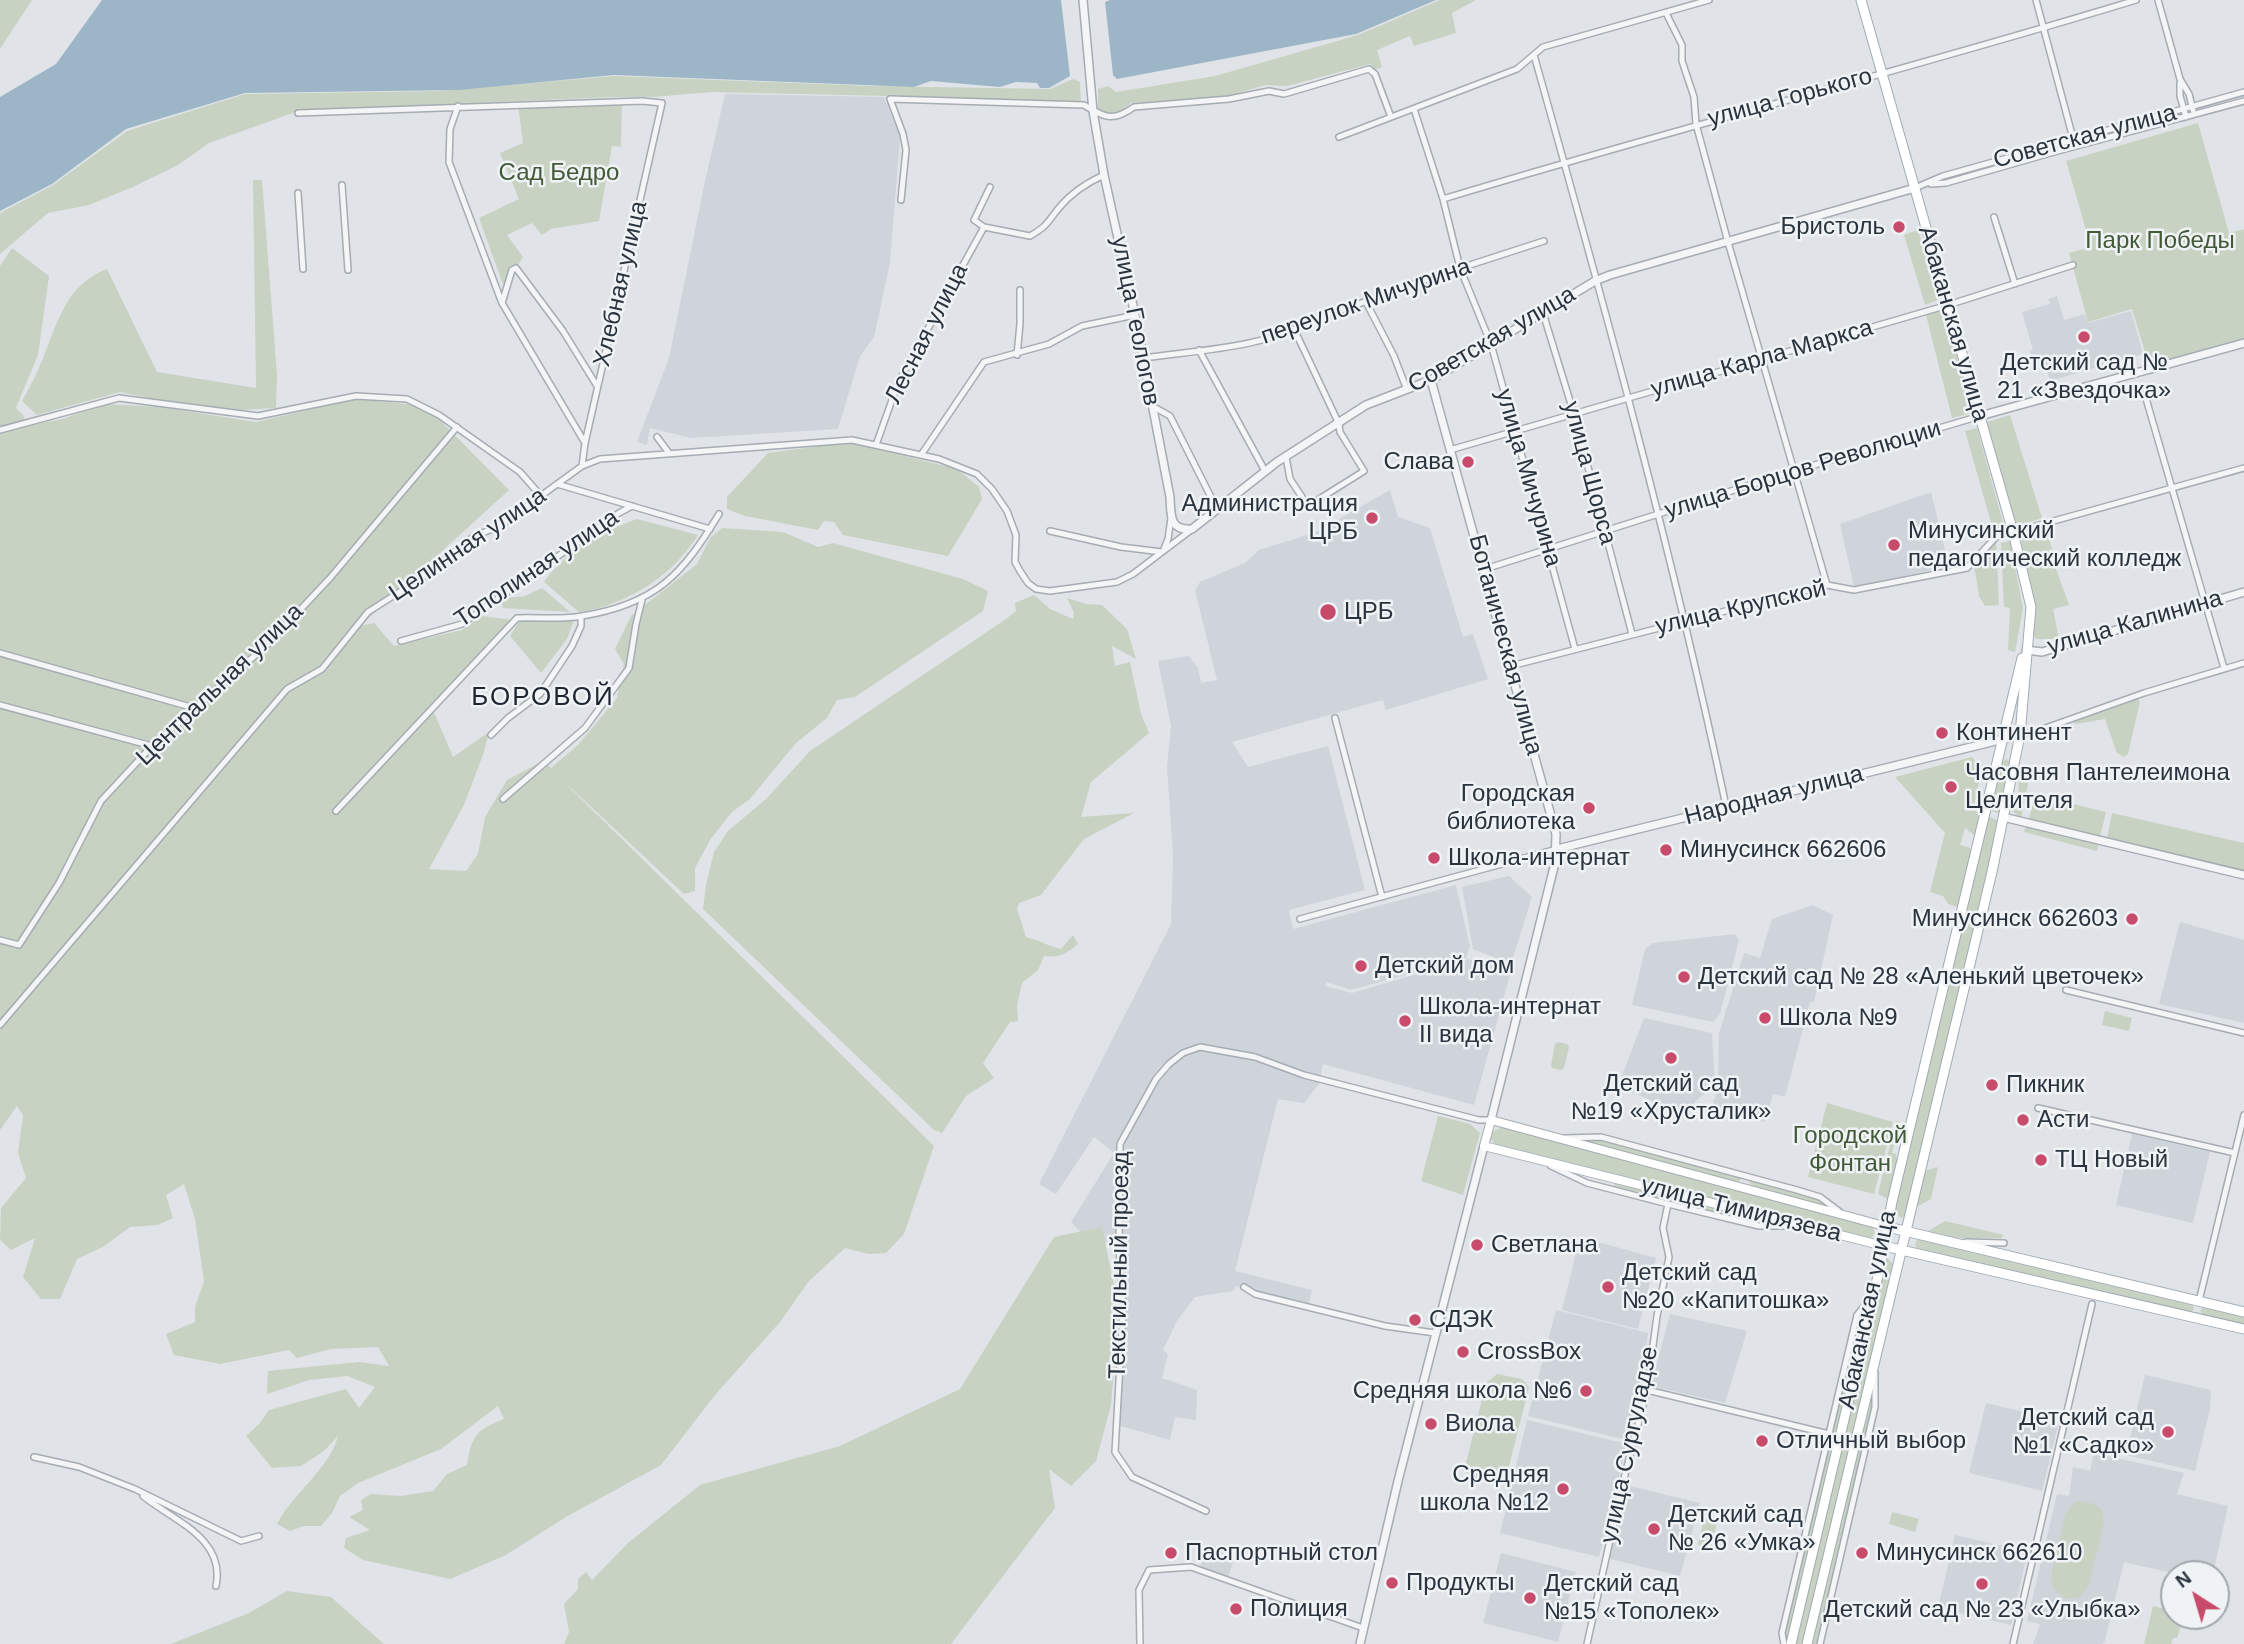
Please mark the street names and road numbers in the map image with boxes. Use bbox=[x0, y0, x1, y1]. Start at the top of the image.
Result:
street label: улица Горького bbox=[1705, 62, 1875, 134]
street label: Советская улица bbox=[1990, 99, 2180, 175]
street label: Хлебная улица bbox=[588, 198, 654, 370]
street label: Абаканская улица bbox=[1911, 223, 1995, 425]
street label: улица Геологов bbox=[1104, 234, 1166, 408]
street label: переулок Мичурина bbox=[1257, 253, 1475, 351]
street label: Лесная улица bbox=[879, 259, 975, 409]
street label: Советская улица bbox=[1403, 280, 1581, 400]
street label: улица Карла Маркса bbox=[1648, 314, 1876, 404]
street label: улица Мичурина bbox=[1489, 386, 1567, 570]
street label: улица Щорса bbox=[1556, 398, 1622, 548]
street label: улица Борцов Революции bbox=[1661, 414, 1945, 526]
street label: Целинная улица bbox=[384, 482, 552, 608]
street label: Тополиная улица bbox=[450, 503, 624, 635]
street label: Ботаническая улица bbox=[1462, 532, 1548, 758]
street label: улица Крупской bbox=[1653, 574, 1829, 642]
street label: улица Калинина bbox=[2044, 584, 2226, 662]
street label: Центральная улица bbox=[131, 598, 309, 772]
street label: Народная улица bbox=[1682, 760, 1866, 832]
street label: Текстильный проезд bbox=[1104, 1151, 1136, 1379]
street label: улица Тимирязева bbox=[1638, 1171, 1844, 1249]
street label: Абаканская улица bbox=[1833, 1208, 1903, 1412]
street label: улица Сургуладзе bbox=[1595, 1344, 1665, 1546]

